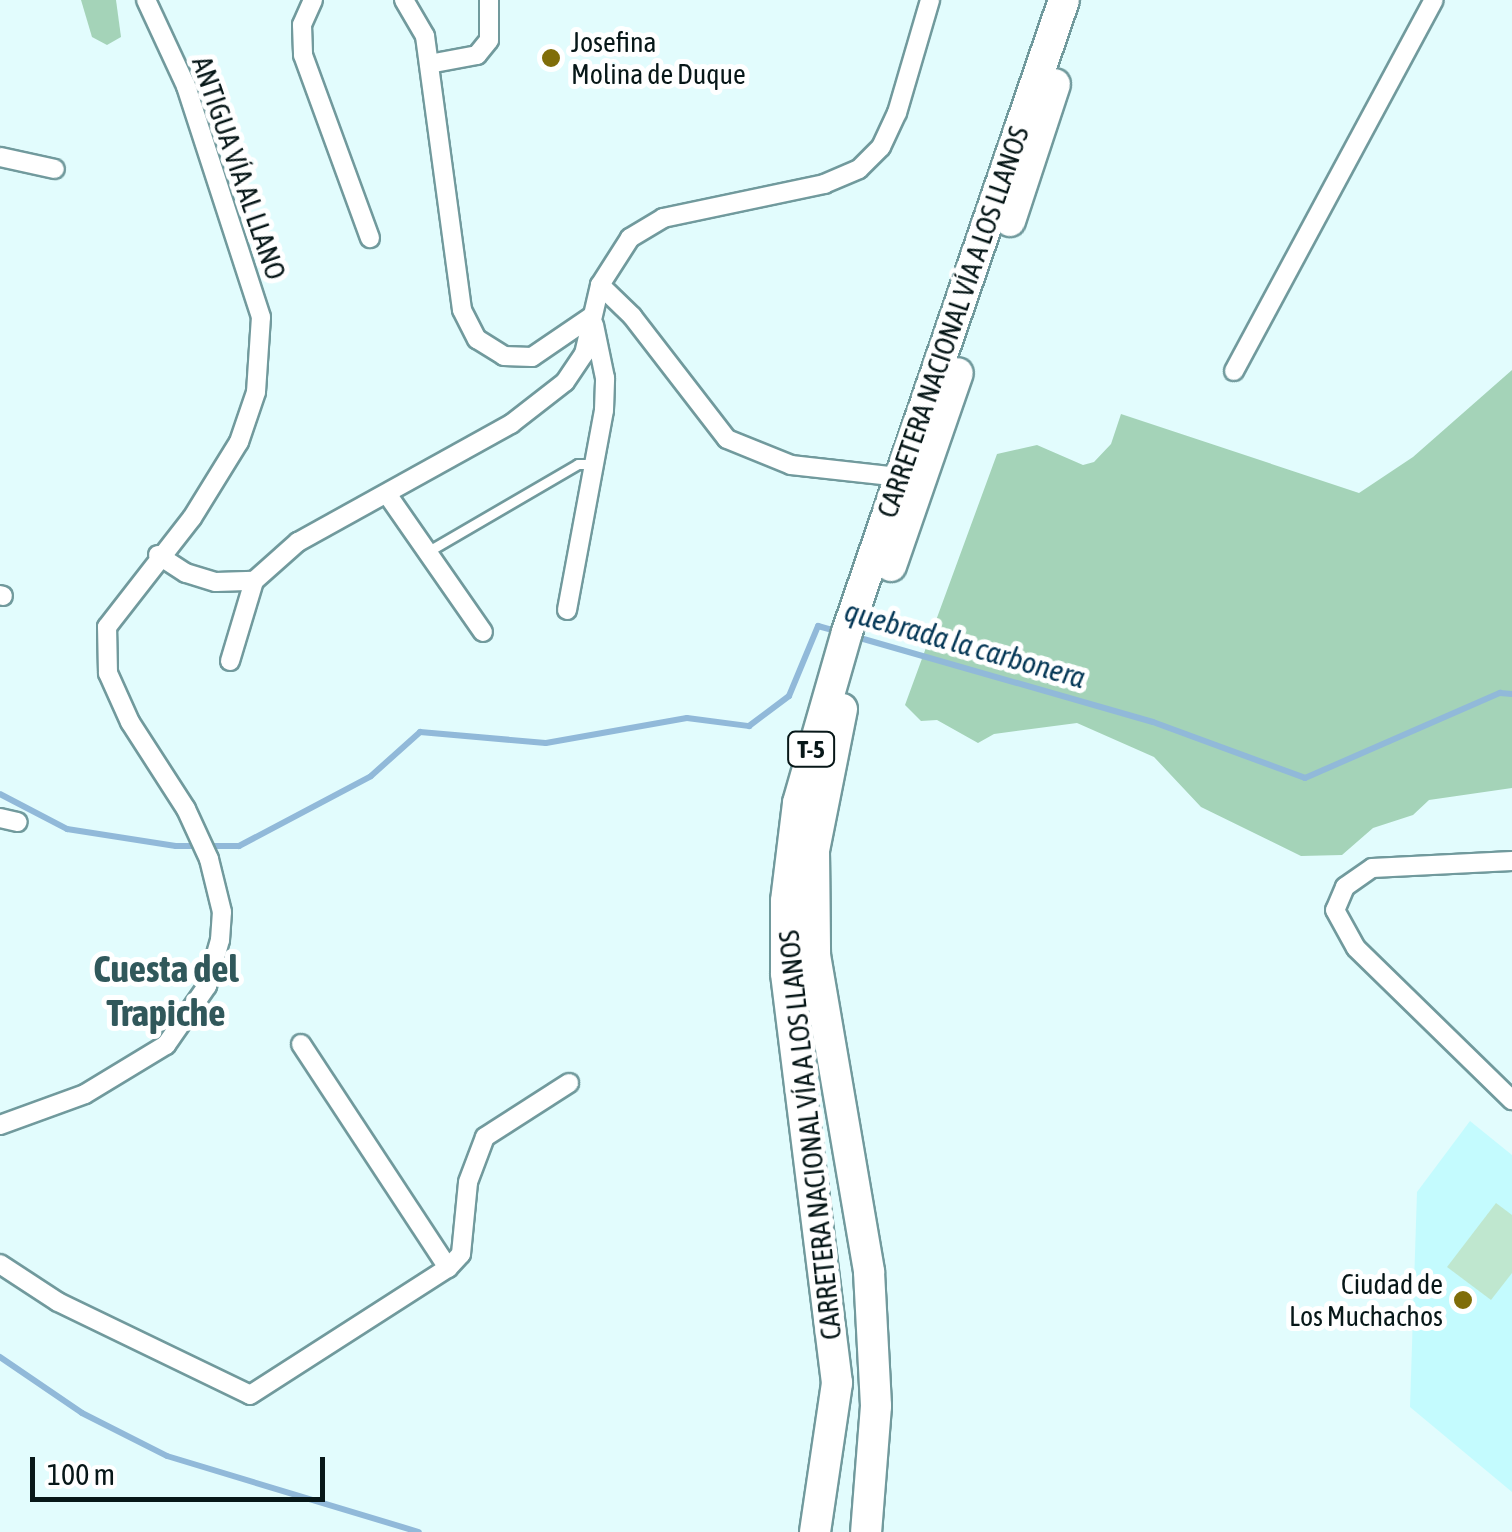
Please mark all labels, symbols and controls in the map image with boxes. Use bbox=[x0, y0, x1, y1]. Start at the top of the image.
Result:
place label: Josefina Molina de Duque bbox=[571, 25, 746, 91]
marker: Josefina Molina de Duque bbox=[540, 47, 562, 69]
street label: ANTIGUA VÍA AL LLANO bbox=[185, 52, 293, 284]
street label: CARRETERA NACIONAL VÍA A LOS LLANOS bbox=[870, 122, 1036, 522]
water label: quebrada la carbonera bbox=[841, 592, 1089, 696]
road number: T-5 bbox=[786, 729, 836, 769]
street label: CARRETERA NACIONAL VÍA A LOS LLANOS bbox=[772, 929, 848, 1341]
district label: Cuesta del Trapiche bbox=[93, 946, 239, 1036]
place label: Ciudad de Los Muchachos bbox=[1289, 1267, 1443, 1333]
marker: Ciudad de Los Muchachos bbox=[1452, 1289, 1474, 1311]
scale bar bbox=[35, 1437, 330, 1499]
text: 100 m bbox=[47, 1457, 115, 1491]

